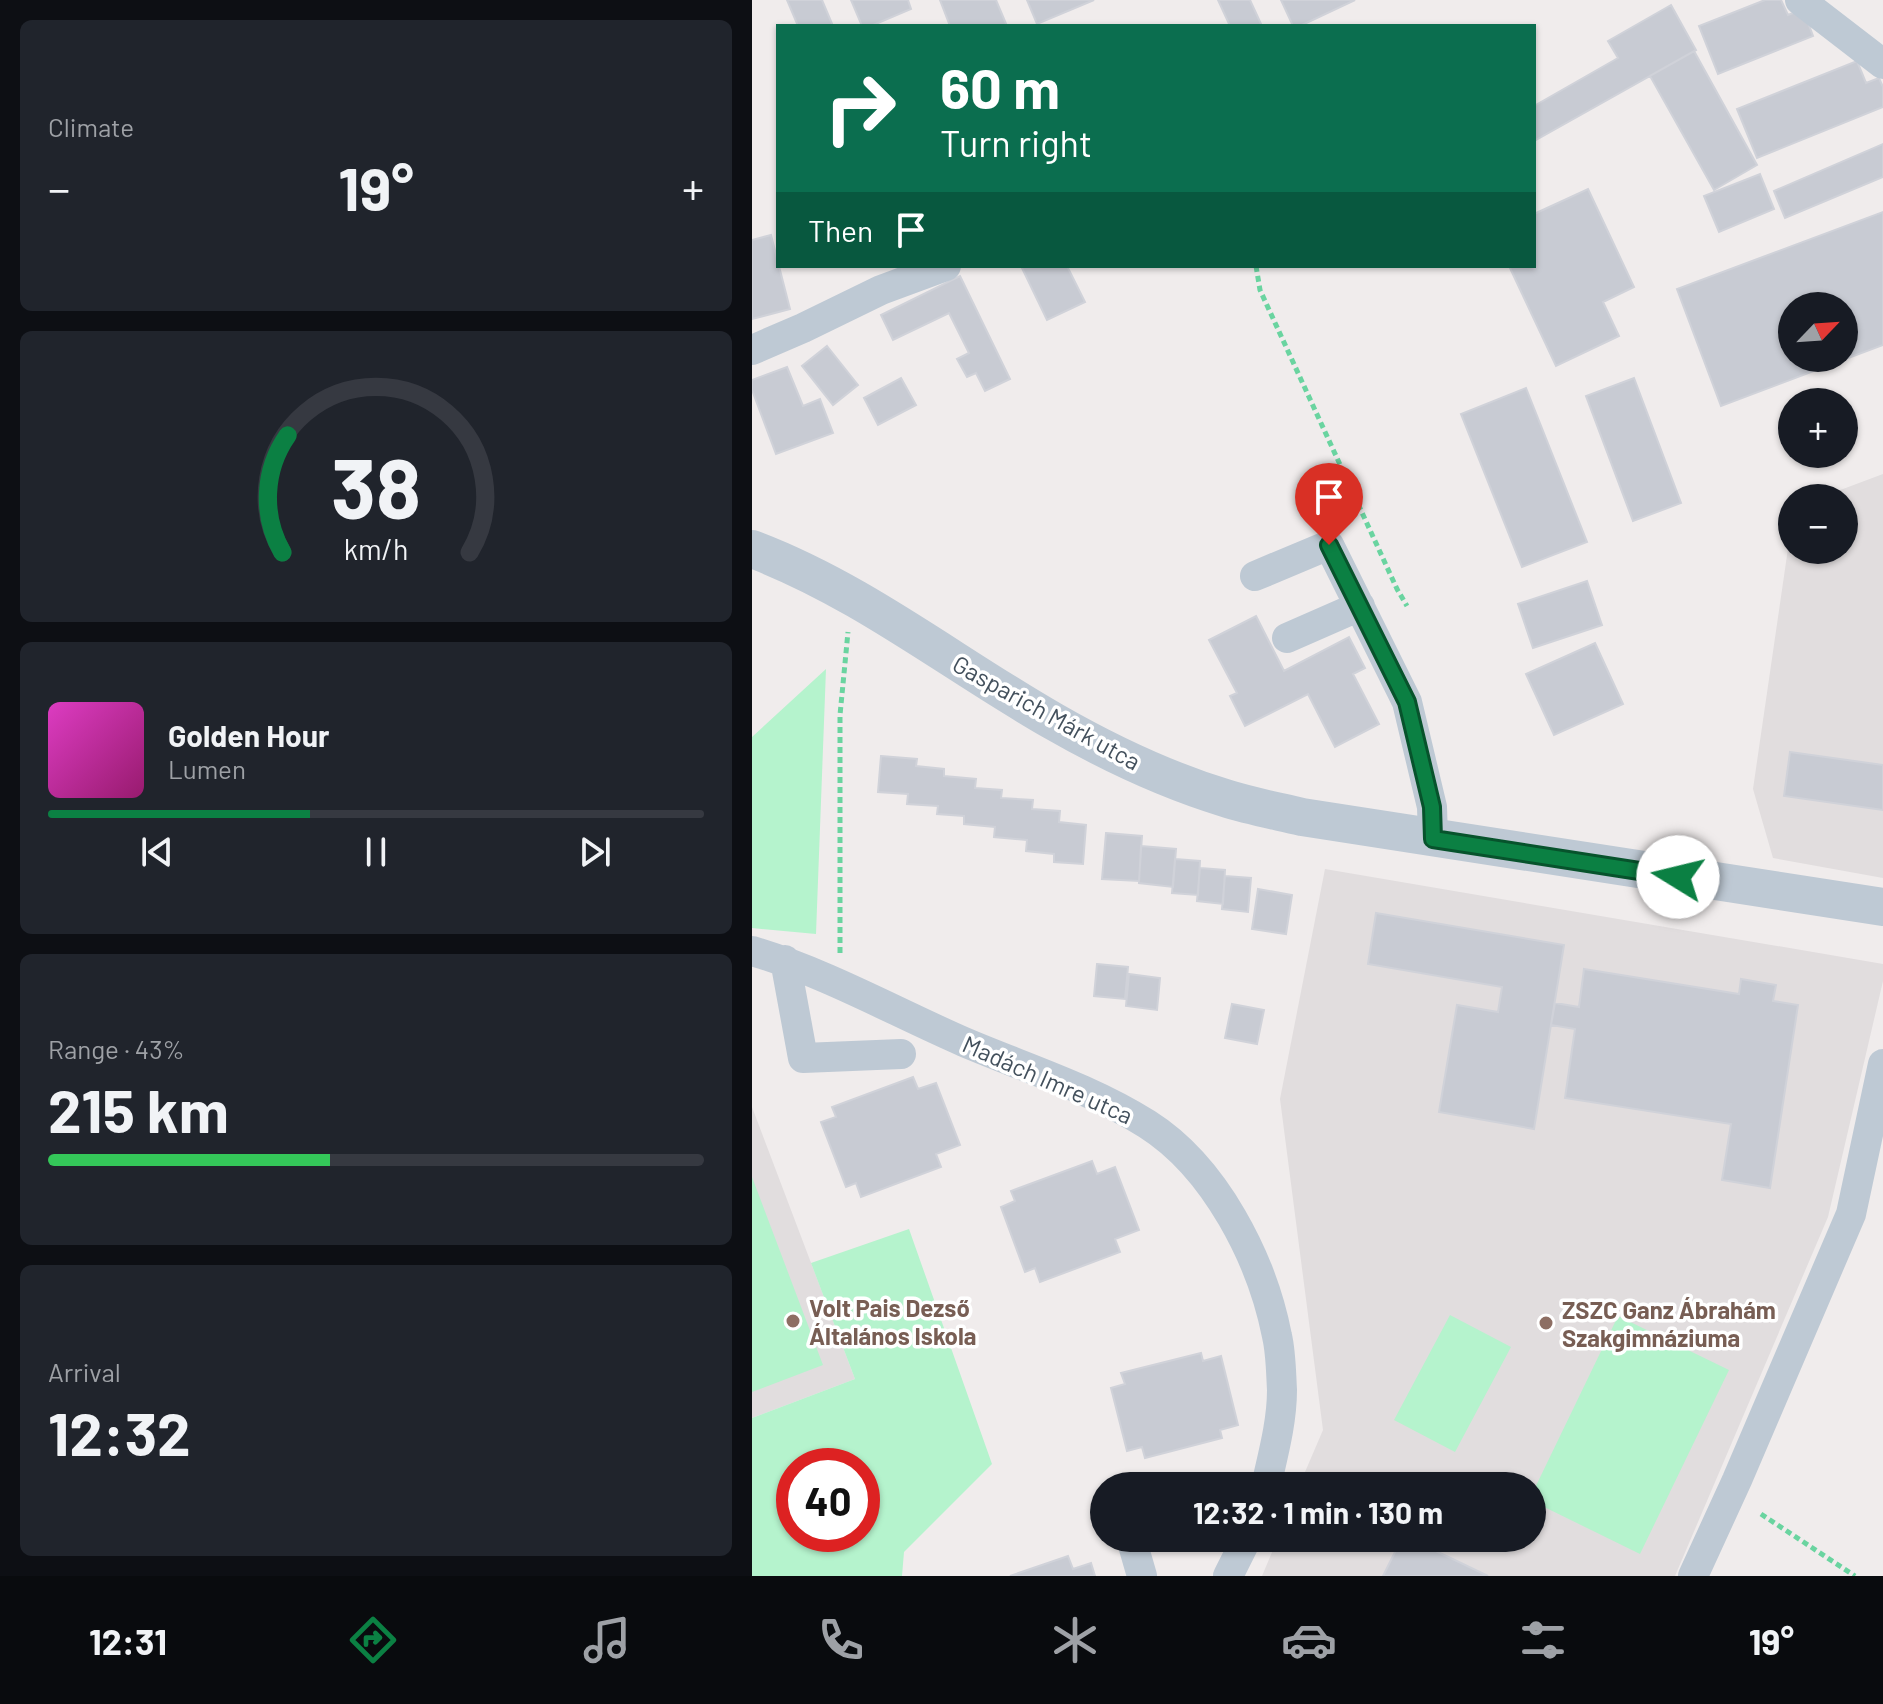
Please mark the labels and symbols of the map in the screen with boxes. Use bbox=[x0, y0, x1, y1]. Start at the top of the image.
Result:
north arrow bbox=[1778, 292, 1858, 372]
pin bbox=[1295, 463, 1363, 545]
street label: Gasparich Márk utca bbox=[948, 648, 1146, 776]
position arrow bbox=[1636, 835, 1720, 919]
street label: Madách Imre utca bbox=[958, 1029, 1138, 1129]
place label: Volt Pais Dezső Általános Iskola bbox=[809, 1293, 977, 1350]
place label: ZSZC Ganz Ábrahám Szakgimnáziuma bbox=[1562, 1295, 1776, 1352]
marker: Volt Pais Dezső Általános Iskola bbox=[784, 1312, 802, 1330]
marker: ZSZC Ganz Ábrahám Szakgimnáziuma bbox=[1537, 1314, 1555, 1332]
speed limit sign: 40 bbox=[776, 1448, 880, 1552]

